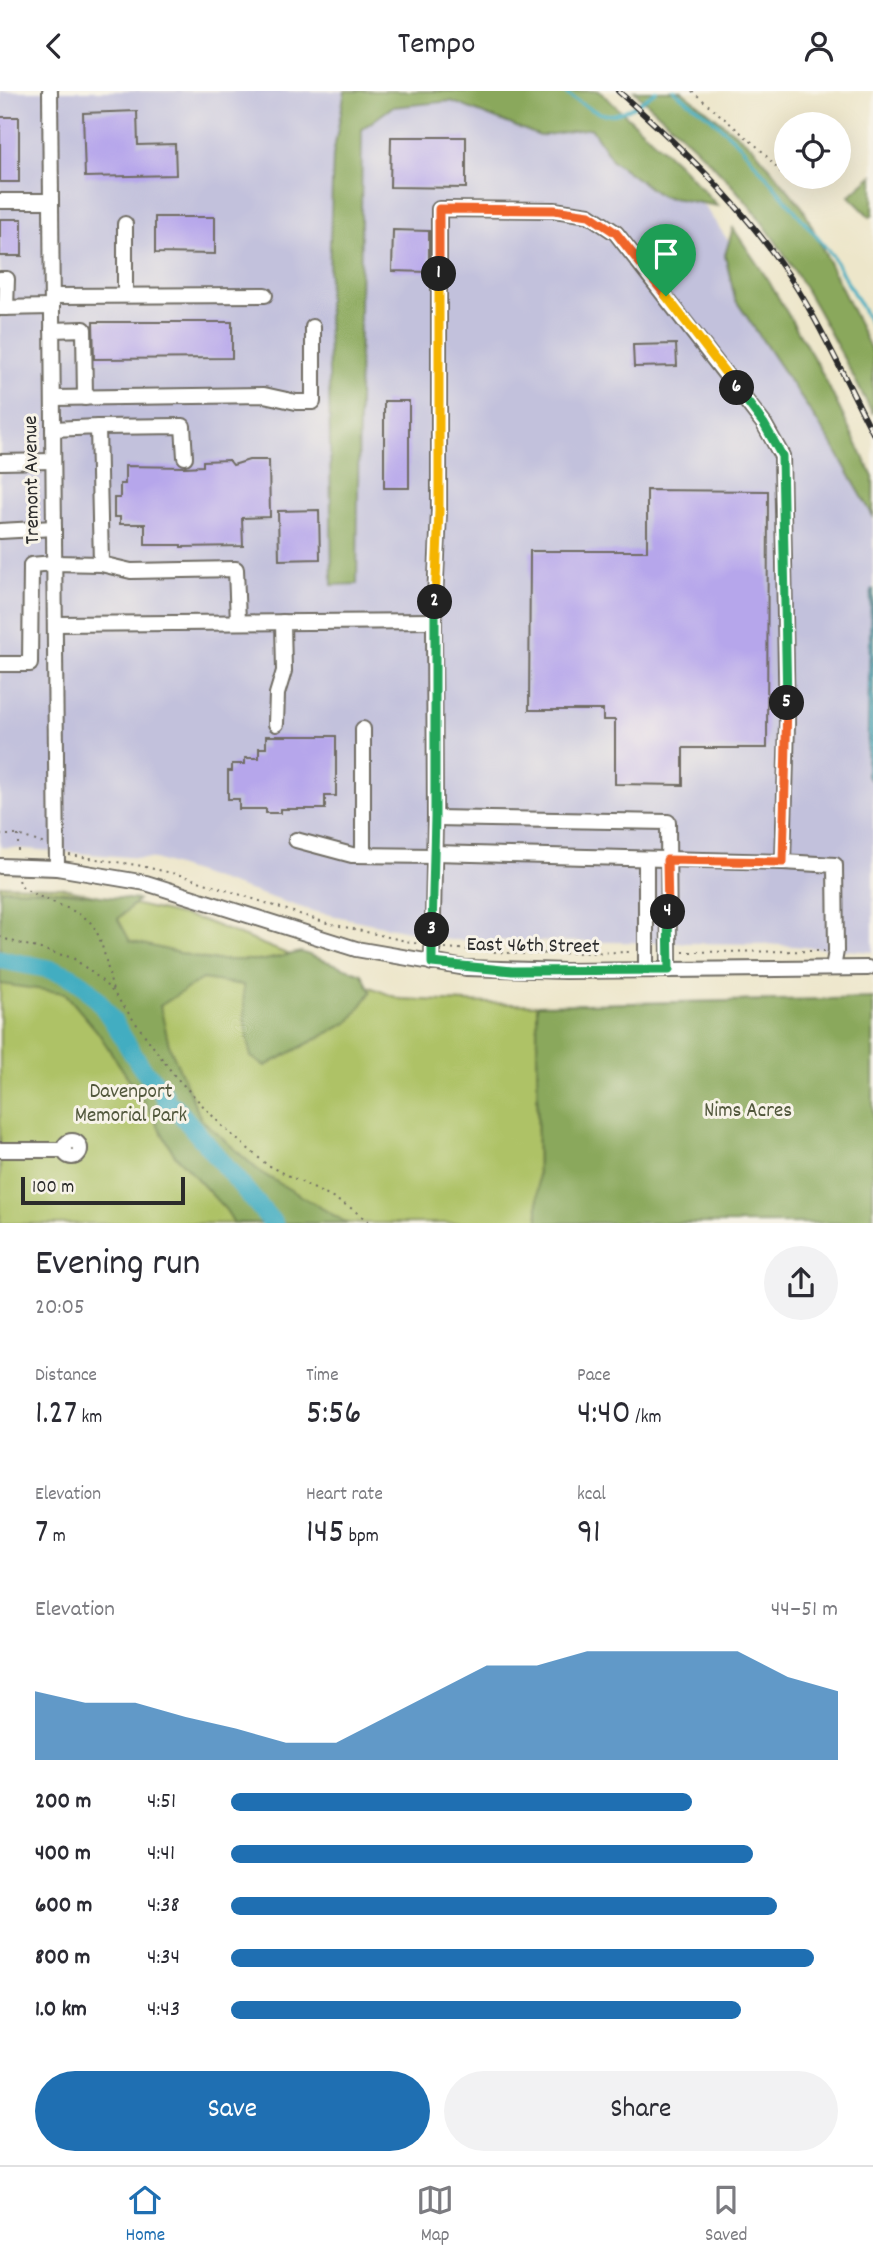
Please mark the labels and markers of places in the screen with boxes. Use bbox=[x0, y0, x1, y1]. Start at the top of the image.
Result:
pin bbox=[636, 224, 696, 296]
pin: 1 bbox=[422, 257, 457, 291]
pin: 6 bbox=[720, 371, 754, 405]
pin: 2 bbox=[418, 585, 452, 619]
pin: 5 bbox=[770, 685, 804, 721]
pin: 4 bbox=[650, 895, 686, 929]
pin: 3 bbox=[414, 913, 450, 947]

